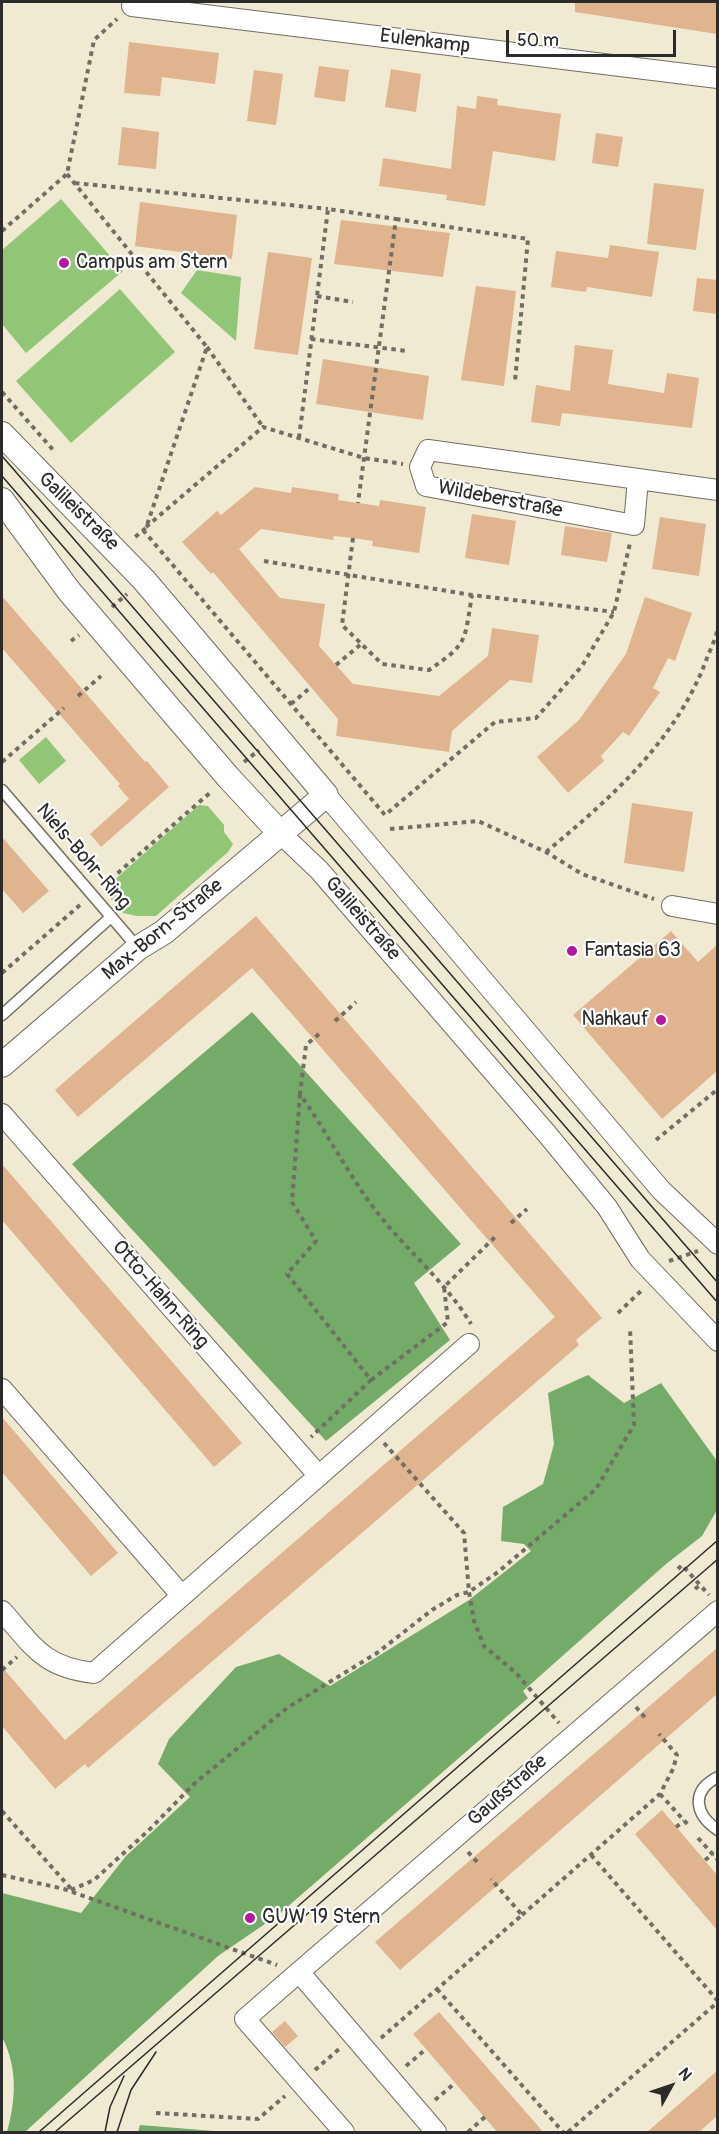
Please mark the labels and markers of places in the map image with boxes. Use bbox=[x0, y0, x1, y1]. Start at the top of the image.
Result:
place label: Campus am Stern bbox=[76, 251, 228, 275]
marker: Campus am Stern bbox=[57, 256, 71, 270]
place label: Fantasia 63 bbox=[584, 939, 681, 963]
marker: Fantasia 63 bbox=[565, 944, 579, 958]
place label: Nahkauf bbox=[581, 1008, 649, 1032]
marker: Nahkauf bbox=[654, 1013, 668, 1027]
place label: GUW 19 Stern bbox=[262, 1906, 380, 1930]
marker: GUW 19 Stern bbox=[243, 1911, 257, 1925]

